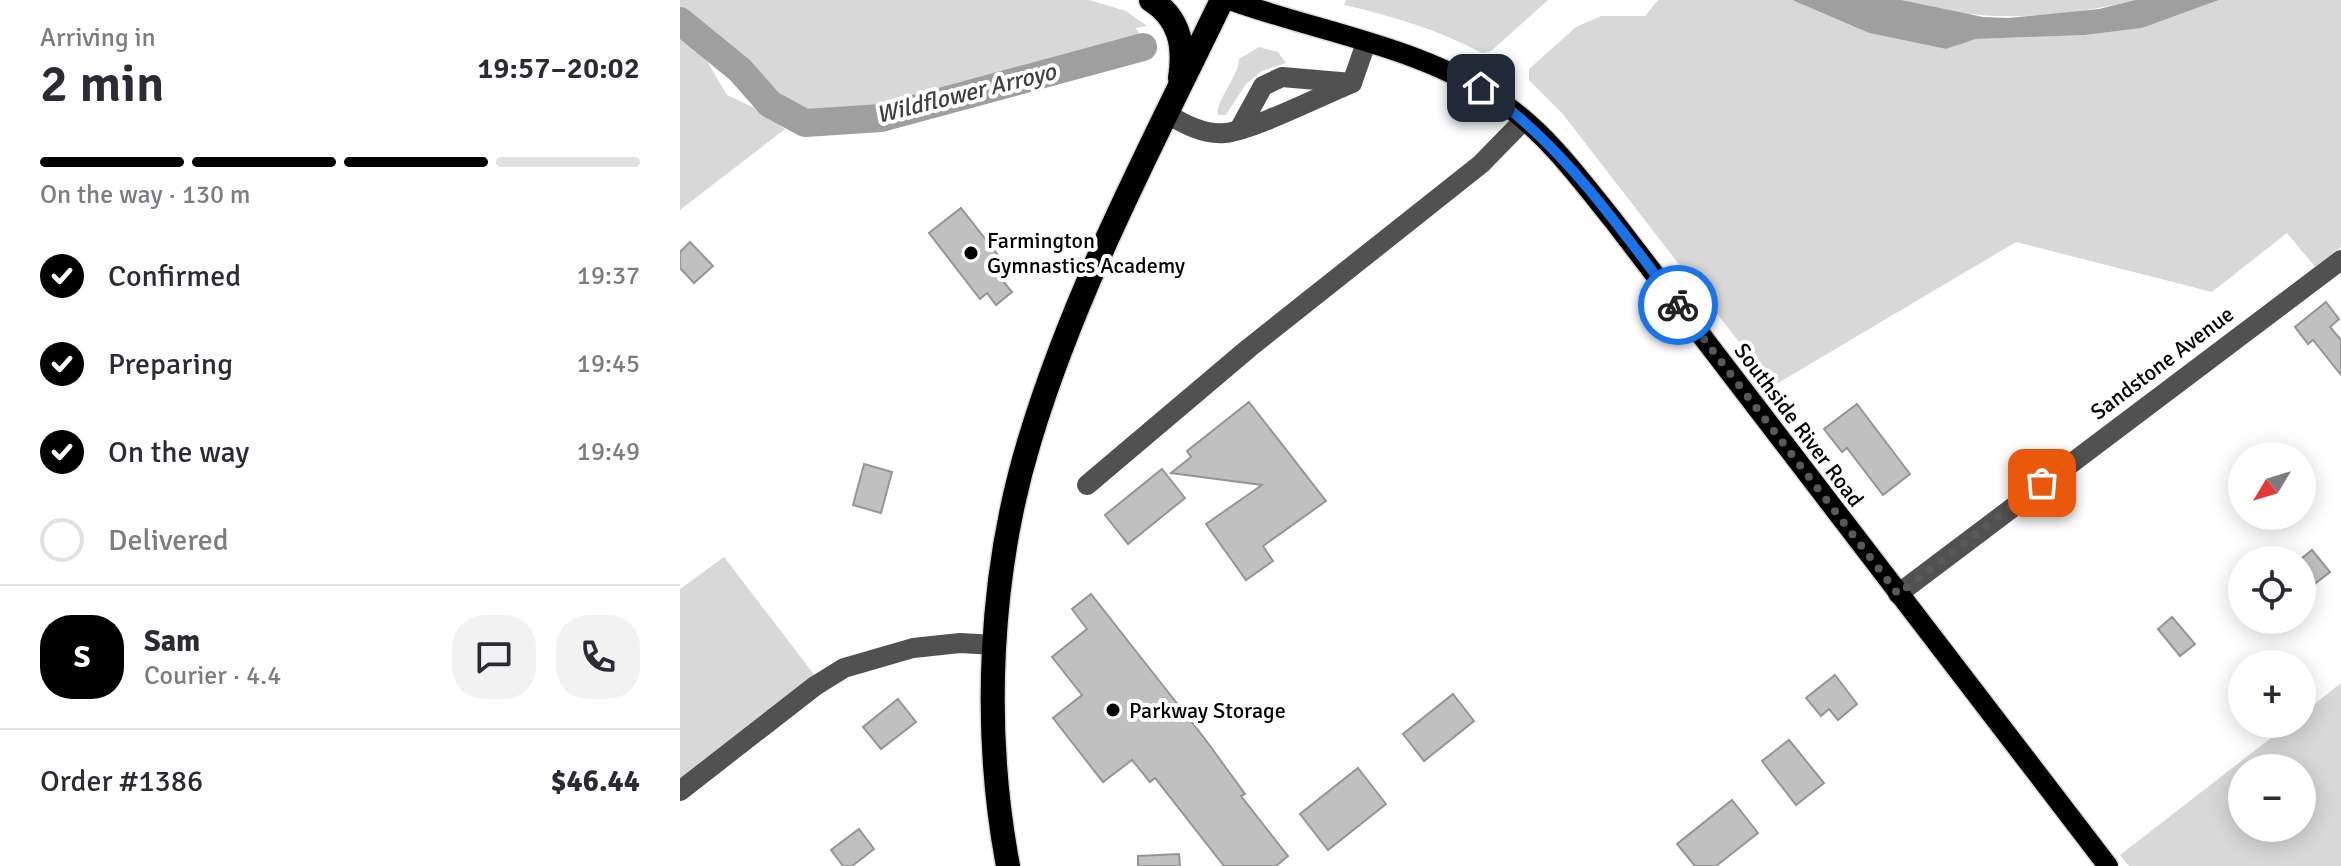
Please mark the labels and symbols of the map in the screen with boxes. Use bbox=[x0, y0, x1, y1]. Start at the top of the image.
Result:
pin bbox=[1447, 54, 1515, 122]
water label: Wildflower Arroyo bbox=[873, 56, 1060, 130]
place label: Farmington Gymnastics Academy bbox=[987, 227, 1186, 279]
marker: Farmington Gymnastics Academy bbox=[962, 244, 980, 262]
courier bbox=[1638, 265, 1718, 345]
street label: Sandstone Avenue bbox=[2085, 300, 2239, 426]
street label: Southside River Road bbox=[1729, 338, 1869, 512]
north arrow bbox=[2228, 442, 2316, 530]
pin bbox=[2008, 449, 2076, 517]
place label: Parkway Storage bbox=[1129, 697, 1286, 724]
marker: Parkway Storage bbox=[1104, 701, 1122, 719]

